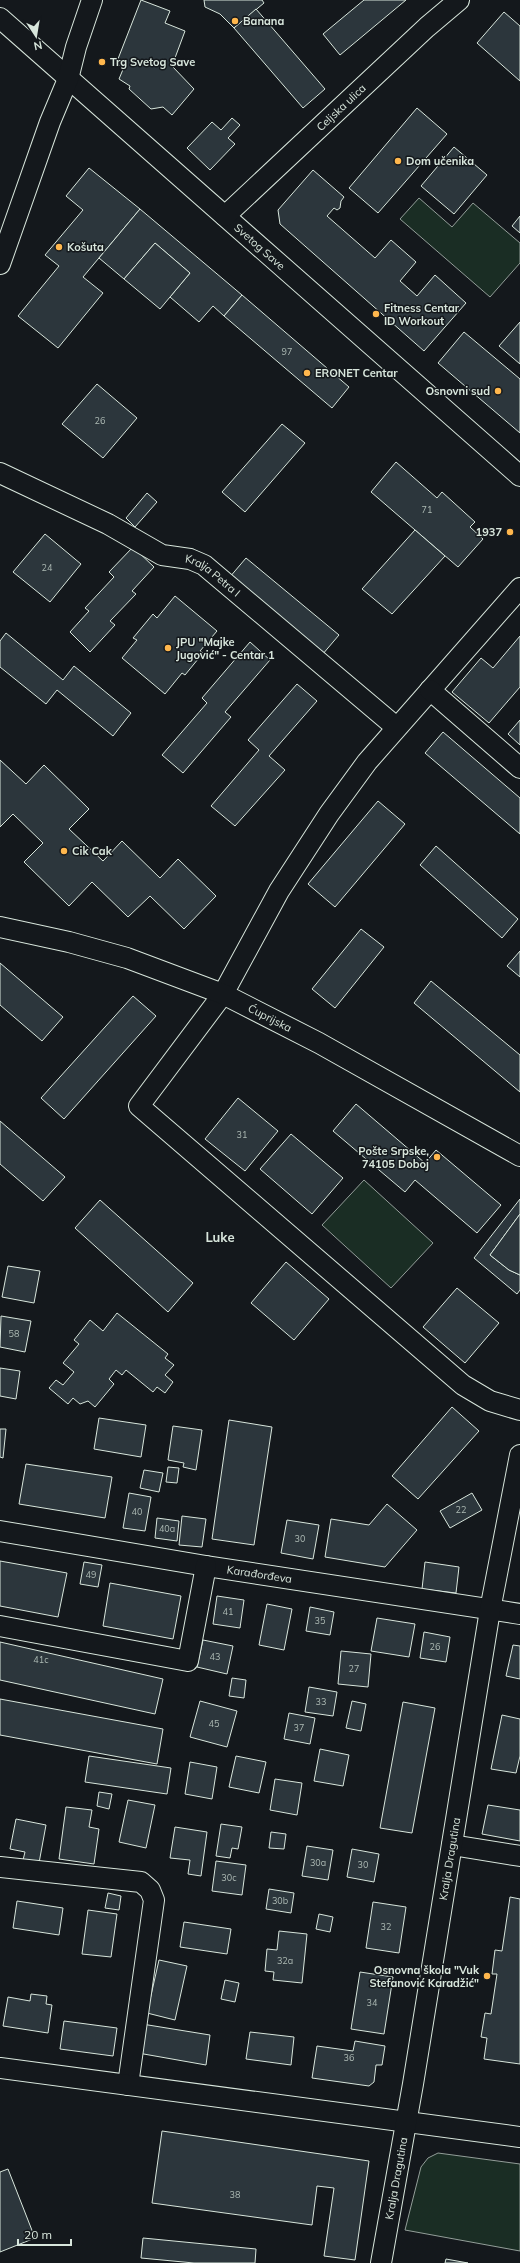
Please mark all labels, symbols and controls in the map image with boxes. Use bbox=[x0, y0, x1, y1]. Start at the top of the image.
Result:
place label: Banana bbox=[243, 14, 284, 28]
north arrow bbox=[16, 16, 56, 56]
marker: Banana bbox=[230, 16, 240, 26]
text: N bbox=[33, 38, 44, 53]
place label: Trg Svetog Save bbox=[110, 55, 195, 69]
marker: Trg Svetog Save bbox=[97, 57, 107, 67]
street label: Celjska ulica bbox=[313, 81, 369, 134]
place label: Dom učenika bbox=[406, 154, 474, 168]
marker: Dom učenika bbox=[393, 156, 403, 166]
street label: Svetog Save bbox=[231, 221, 288, 273]
place label: Košuta bbox=[67, 240, 104, 254]
marker: Košuta bbox=[54, 242, 64, 252]
place label: Fitness Centar ID Workout bbox=[384, 301, 460, 328]
marker: Fitness Centar ID Workout bbox=[371, 309, 381, 319]
house number: 97 bbox=[282, 346, 292, 357]
place label: ERONET Centar bbox=[315, 366, 398, 380]
marker: ERONET Centar bbox=[302, 368, 312, 378]
place label: Osnovni sud bbox=[425, 384, 490, 398]
marker: Osnovni sud bbox=[493, 386, 503, 396]
house number: 26 bbox=[95, 415, 105, 426]
house number: 71 bbox=[422, 504, 432, 515]
place label: 1937 bbox=[476, 525, 502, 539]
marker: 1937 bbox=[505, 527, 515, 537]
street label: Kralja Petra I bbox=[184, 551, 243, 600]
house number: 24 bbox=[42, 562, 53, 573]
place label: JPU "Majke Jugović" - Centar 1 bbox=[176, 635, 275, 662]
marker: JPU "Majke Jugović" - Centar 1 bbox=[163, 643, 173, 653]
place label: Cik Cak bbox=[72, 844, 113, 858]
marker: Cik Cak bbox=[59, 846, 69, 856]
street label: Ćuprijska bbox=[246, 1001, 294, 1035]
house number: 31 bbox=[237, 1129, 247, 1140]
place label: Pošte Srpske, 74105 Doboj bbox=[358, 1144, 429, 1171]
marker: Pošte Srpske, 74105 Doboj bbox=[432, 1152, 442, 1162]
district label: Luke bbox=[205, 1229, 235, 1245]
house number: 58 bbox=[9, 1328, 19, 1339]
house number: 22 bbox=[456, 1504, 466, 1515]
house number: 40 bbox=[132, 1506, 142, 1517]
house number: 40a bbox=[159, 1523, 175, 1534]
house number: 30 bbox=[295, 1533, 305, 1544]
street label: Karađorđeva bbox=[226, 1562, 293, 1586]
house number: 49 bbox=[86, 1569, 96, 1580]
house number: 41 bbox=[223, 1606, 233, 1617]
house number: 35 bbox=[315, 1615, 326, 1626]
house number: 26 bbox=[430, 1641, 440, 1652]
house number: 43 bbox=[210, 1651, 220, 1662]
house number: 41c bbox=[33, 1654, 49, 1665]
house number: 27 bbox=[349, 1663, 359, 1674]
house number: 33 bbox=[316, 1696, 326, 1707]
house number: 45 bbox=[209, 1718, 220, 1729]
house number: 37 bbox=[294, 1722, 304, 1733]
street label: Kralja Dragutina bbox=[436, 1816, 463, 1901]
house number: 30a bbox=[310, 1857, 326, 1868]
house number: 30 bbox=[358, 1859, 368, 1870]
house number: 30c bbox=[221, 1872, 237, 1883]
house number: 30b bbox=[272, 1895, 288, 1906]
house number: 32 bbox=[381, 1921, 391, 1932]
house number: 32a bbox=[277, 1955, 293, 1966]
place label: Osnovna škola "Vuk Stefanović Karadžić" bbox=[369, 1963, 480, 1990]
marker: Osnovna škola "Vuk Stefanović Karadžić" bbox=[482, 1971, 492, 1981]
house number: 34 bbox=[367, 1997, 378, 2008]
house number: 36 bbox=[344, 2052, 354, 2063]
street label: Kralja Dragutina bbox=[382, 2136, 410, 2221]
house number: 38 bbox=[230, 2189, 240, 2200]
scale bar bbox=[18, 2221, 71, 2247]
text: 20 m bbox=[24, 2227, 52, 2242]

